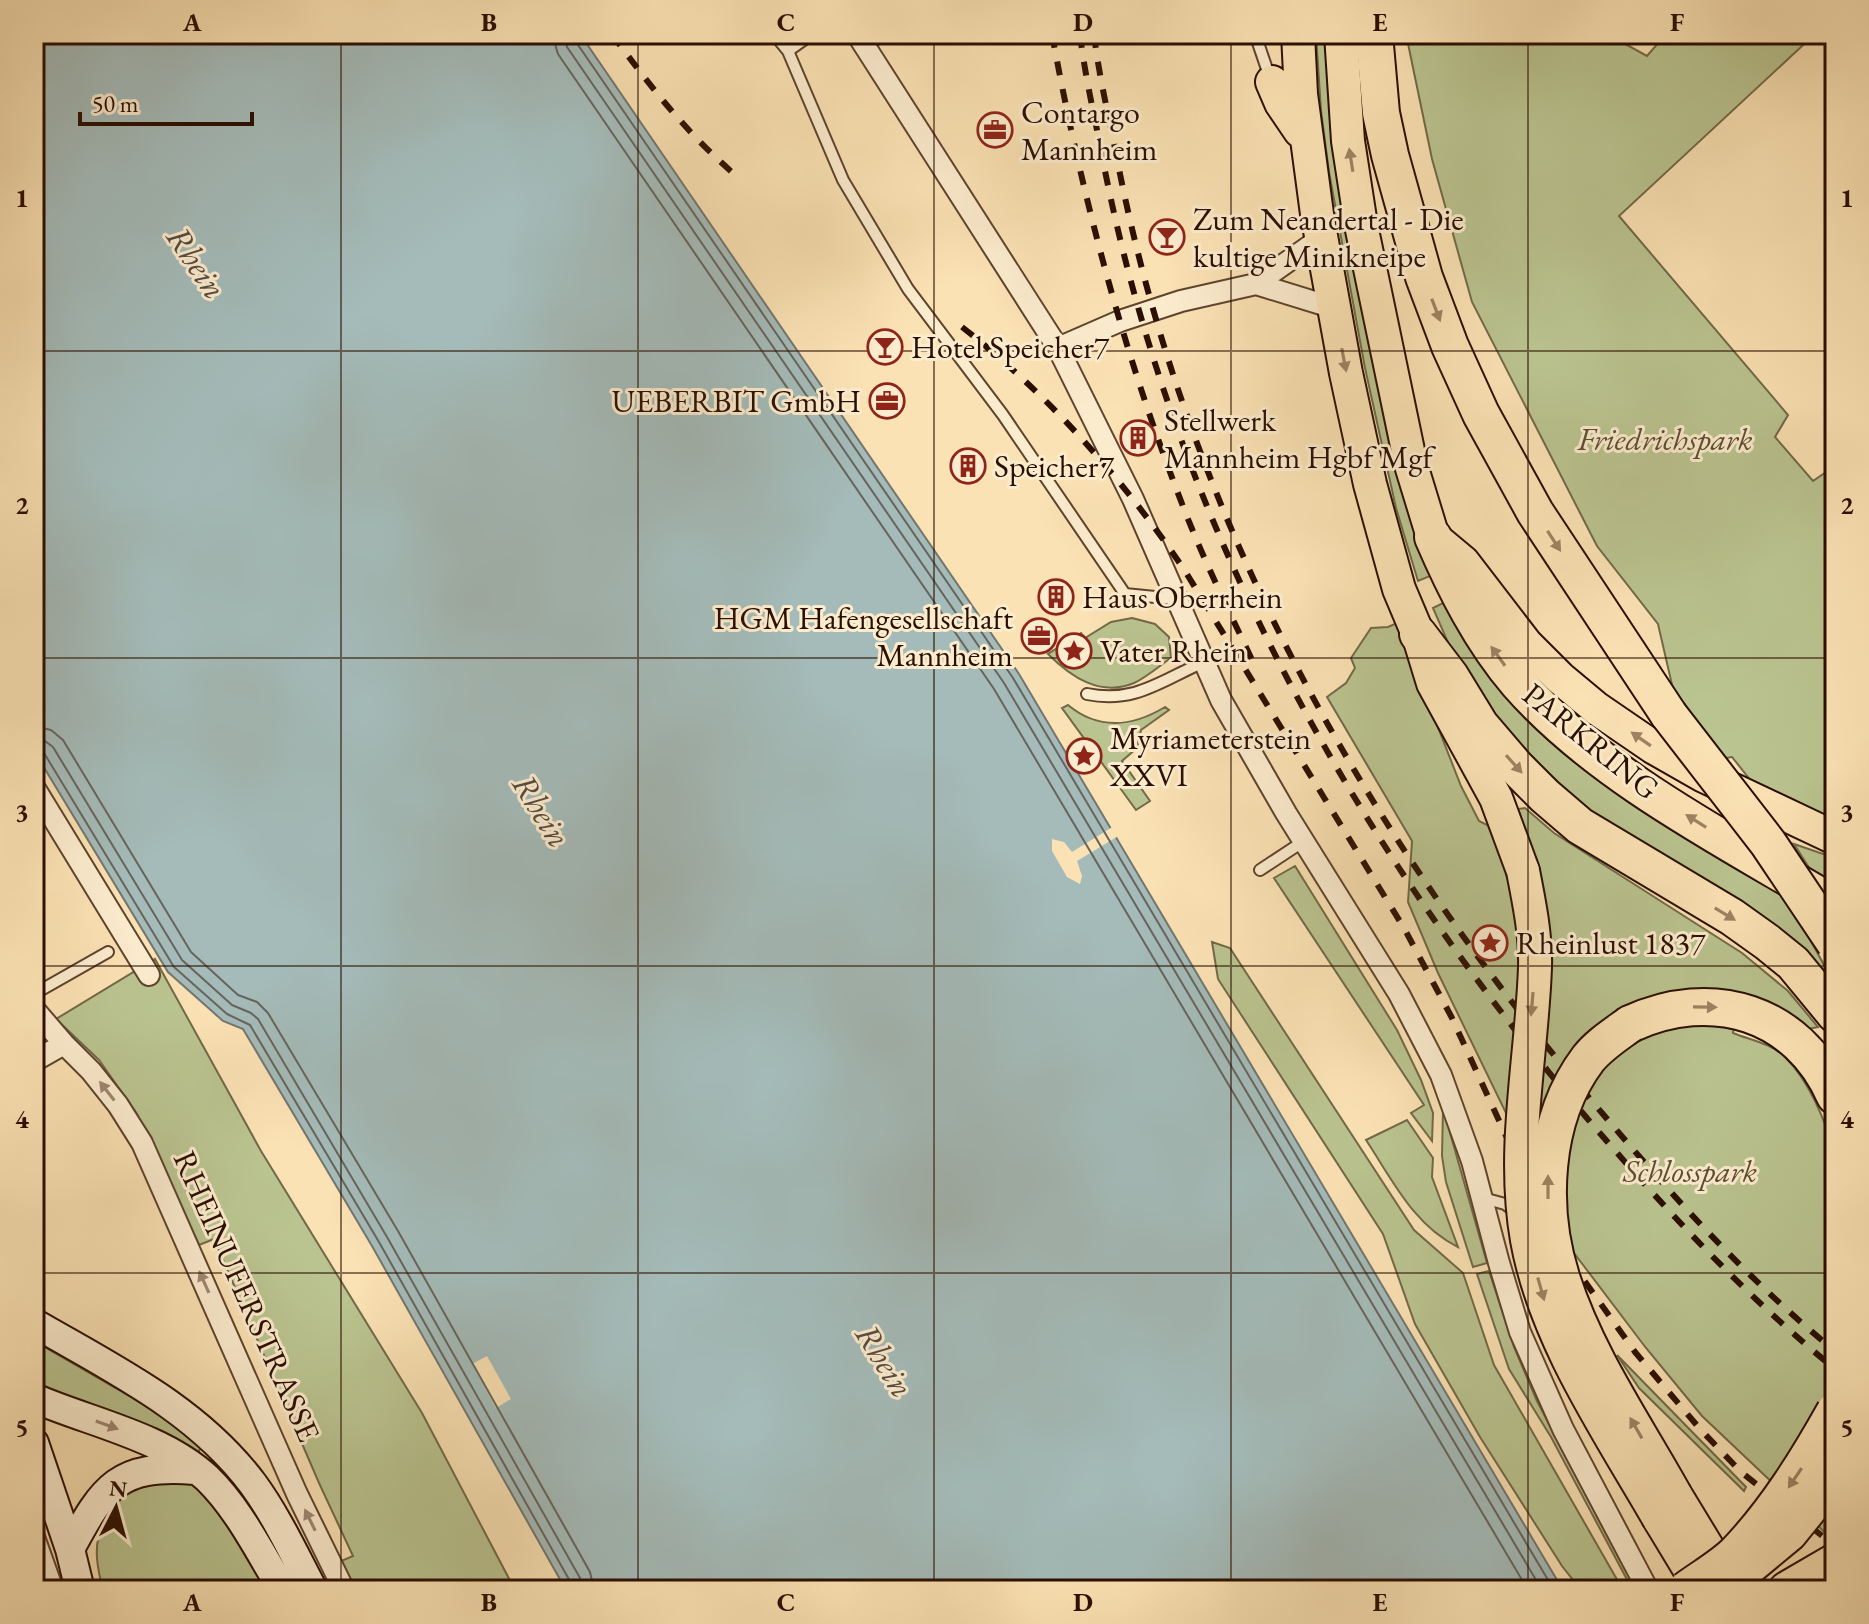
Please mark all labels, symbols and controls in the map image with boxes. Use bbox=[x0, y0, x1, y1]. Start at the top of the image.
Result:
text: A bbox=[182, 5, 202, 39]
text: B bbox=[481, 5, 497, 39]
text: C bbox=[777, 5, 795, 39]
text: D bbox=[1073, 5, 1093, 39]
text: E bbox=[1373, 5, 1388, 39]
text: F bbox=[1670, 5, 1684, 39]
scale bar bbox=[80, 76, 252, 126]
text: 50 m bbox=[92, 88, 139, 119]
place label: Contargo Mannheim bbox=[1021, 91, 1158, 170]
office icon: Contargo Mannheim bbox=[976, 111, 1014, 149]
one-way arrow bbox=[1344, 147, 1356, 172]
text: 1 bbox=[15, 181, 29, 215]
text: 1 bbox=[1840, 181, 1854, 215]
place label: Zum Neandertal - Die kultige Minikneipe bbox=[1193, 198, 1464, 277]
water label: Rhein bbox=[157, 217, 237, 307]
bar icon: Zum Neandertal - Die kultige Minikneipe bbox=[1148, 218, 1186, 256]
one-way arrow bbox=[1431, 298, 1443, 322]
place label: Hotel Speicher7 bbox=[911, 326, 1110, 368]
bar icon: Hotel Speicher7 bbox=[866, 328, 904, 366]
one-way arrow bbox=[1338, 348, 1350, 373]
place label: UEBERBIT GmbH bbox=[612, 380, 861, 422]
office icon: UEBERBIT GmbH bbox=[868, 382, 906, 420]
place label: Stellwerk Mannheim Hgbf Mgf bbox=[1164, 399, 1436, 478]
park label: Friedrichspark bbox=[1576, 418, 1753, 460]
building icon: Stellwerk Mannheim Hgbf Mgf bbox=[1119, 419, 1157, 457]
place label: Speicher7 bbox=[994, 445, 1114, 487]
building icon: Speicher7 bbox=[949, 447, 987, 485]
text: 2 bbox=[15, 488, 29, 522]
text: 2 bbox=[1840, 488, 1854, 522]
one-way arrow bbox=[1546, 530, 1560, 552]
place label: Haus Oberrhein bbox=[1082, 576, 1283, 618]
building icon: Haus Oberrhein bbox=[1037, 578, 1075, 616]
place label: HGM Hafengesellschaft Mannheim bbox=[714, 597, 1013, 676]
office icon: HGM Hafengesellschaft Mannheim bbox=[1020, 617, 1058, 655]
place label: Vater Rhein bbox=[1100, 630, 1247, 672]
place icon: Vater Rhein bbox=[1055, 632, 1093, 670]
one-way arrow bbox=[1491, 646, 1506, 667]
street label: PARKRING bbox=[1514, 673, 1668, 809]
place label: Myriameterstein XXVI bbox=[1109, 717, 1311, 796]
one-way arrow bbox=[1631, 732, 1652, 747]
place icon: Myriameterstein XXVI bbox=[1065, 737, 1103, 775]
one-way arrow bbox=[1505, 754, 1523, 773]
water label: Rhein bbox=[502, 765, 582, 855]
text: 3 bbox=[15, 795, 29, 829]
text: 3 bbox=[1840, 795, 1854, 829]
one-way arrow bbox=[1686, 814, 1707, 829]
one-way arrow bbox=[1714, 906, 1736, 920]
place label: Rheinlust 1837 bbox=[1516, 922, 1706, 964]
place icon: Rheinlust 1837 bbox=[1471, 924, 1509, 962]
one-way arrow bbox=[1525, 992, 1538, 1017]
one-way arrow bbox=[1693, 1001, 1718, 1013]
one-way arrow bbox=[99, 1081, 115, 1101]
text: 4 bbox=[15, 1102, 29, 1136]
text: 4 bbox=[1840, 1102, 1854, 1136]
street label: RHEINUFERSTRASSE bbox=[164, 1144, 330, 1448]
park label: Schlosspark bbox=[1622, 1150, 1758, 1192]
one-way arrow bbox=[1542, 1174, 1555, 1199]
one-way arrow bbox=[198, 1270, 211, 1294]
one-way arrow bbox=[1535, 1278, 1548, 1302]
water label: Rhein bbox=[845, 1315, 925, 1405]
text: 5 bbox=[15, 1410, 29, 1444]
text: 5 bbox=[1840, 1410, 1854, 1444]
one-way arrow bbox=[1629, 1417, 1643, 1439]
one-way arrow bbox=[95, 1420, 119, 1432]
one-way arrow bbox=[1788, 1467, 1803, 1488]
north arrow bbox=[76, 1468, 156, 1548]
text: N bbox=[108, 1473, 129, 1504]
one-way arrow bbox=[303, 1508, 317, 1531]
text: A bbox=[182, 1585, 202, 1619]
text: B bbox=[481, 1585, 497, 1619]
text: C bbox=[777, 1585, 795, 1619]
text: D bbox=[1073, 1585, 1093, 1619]
text: E bbox=[1373, 1585, 1388, 1619]
text: F bbox=[1670, 1585, 1684, 1619]

